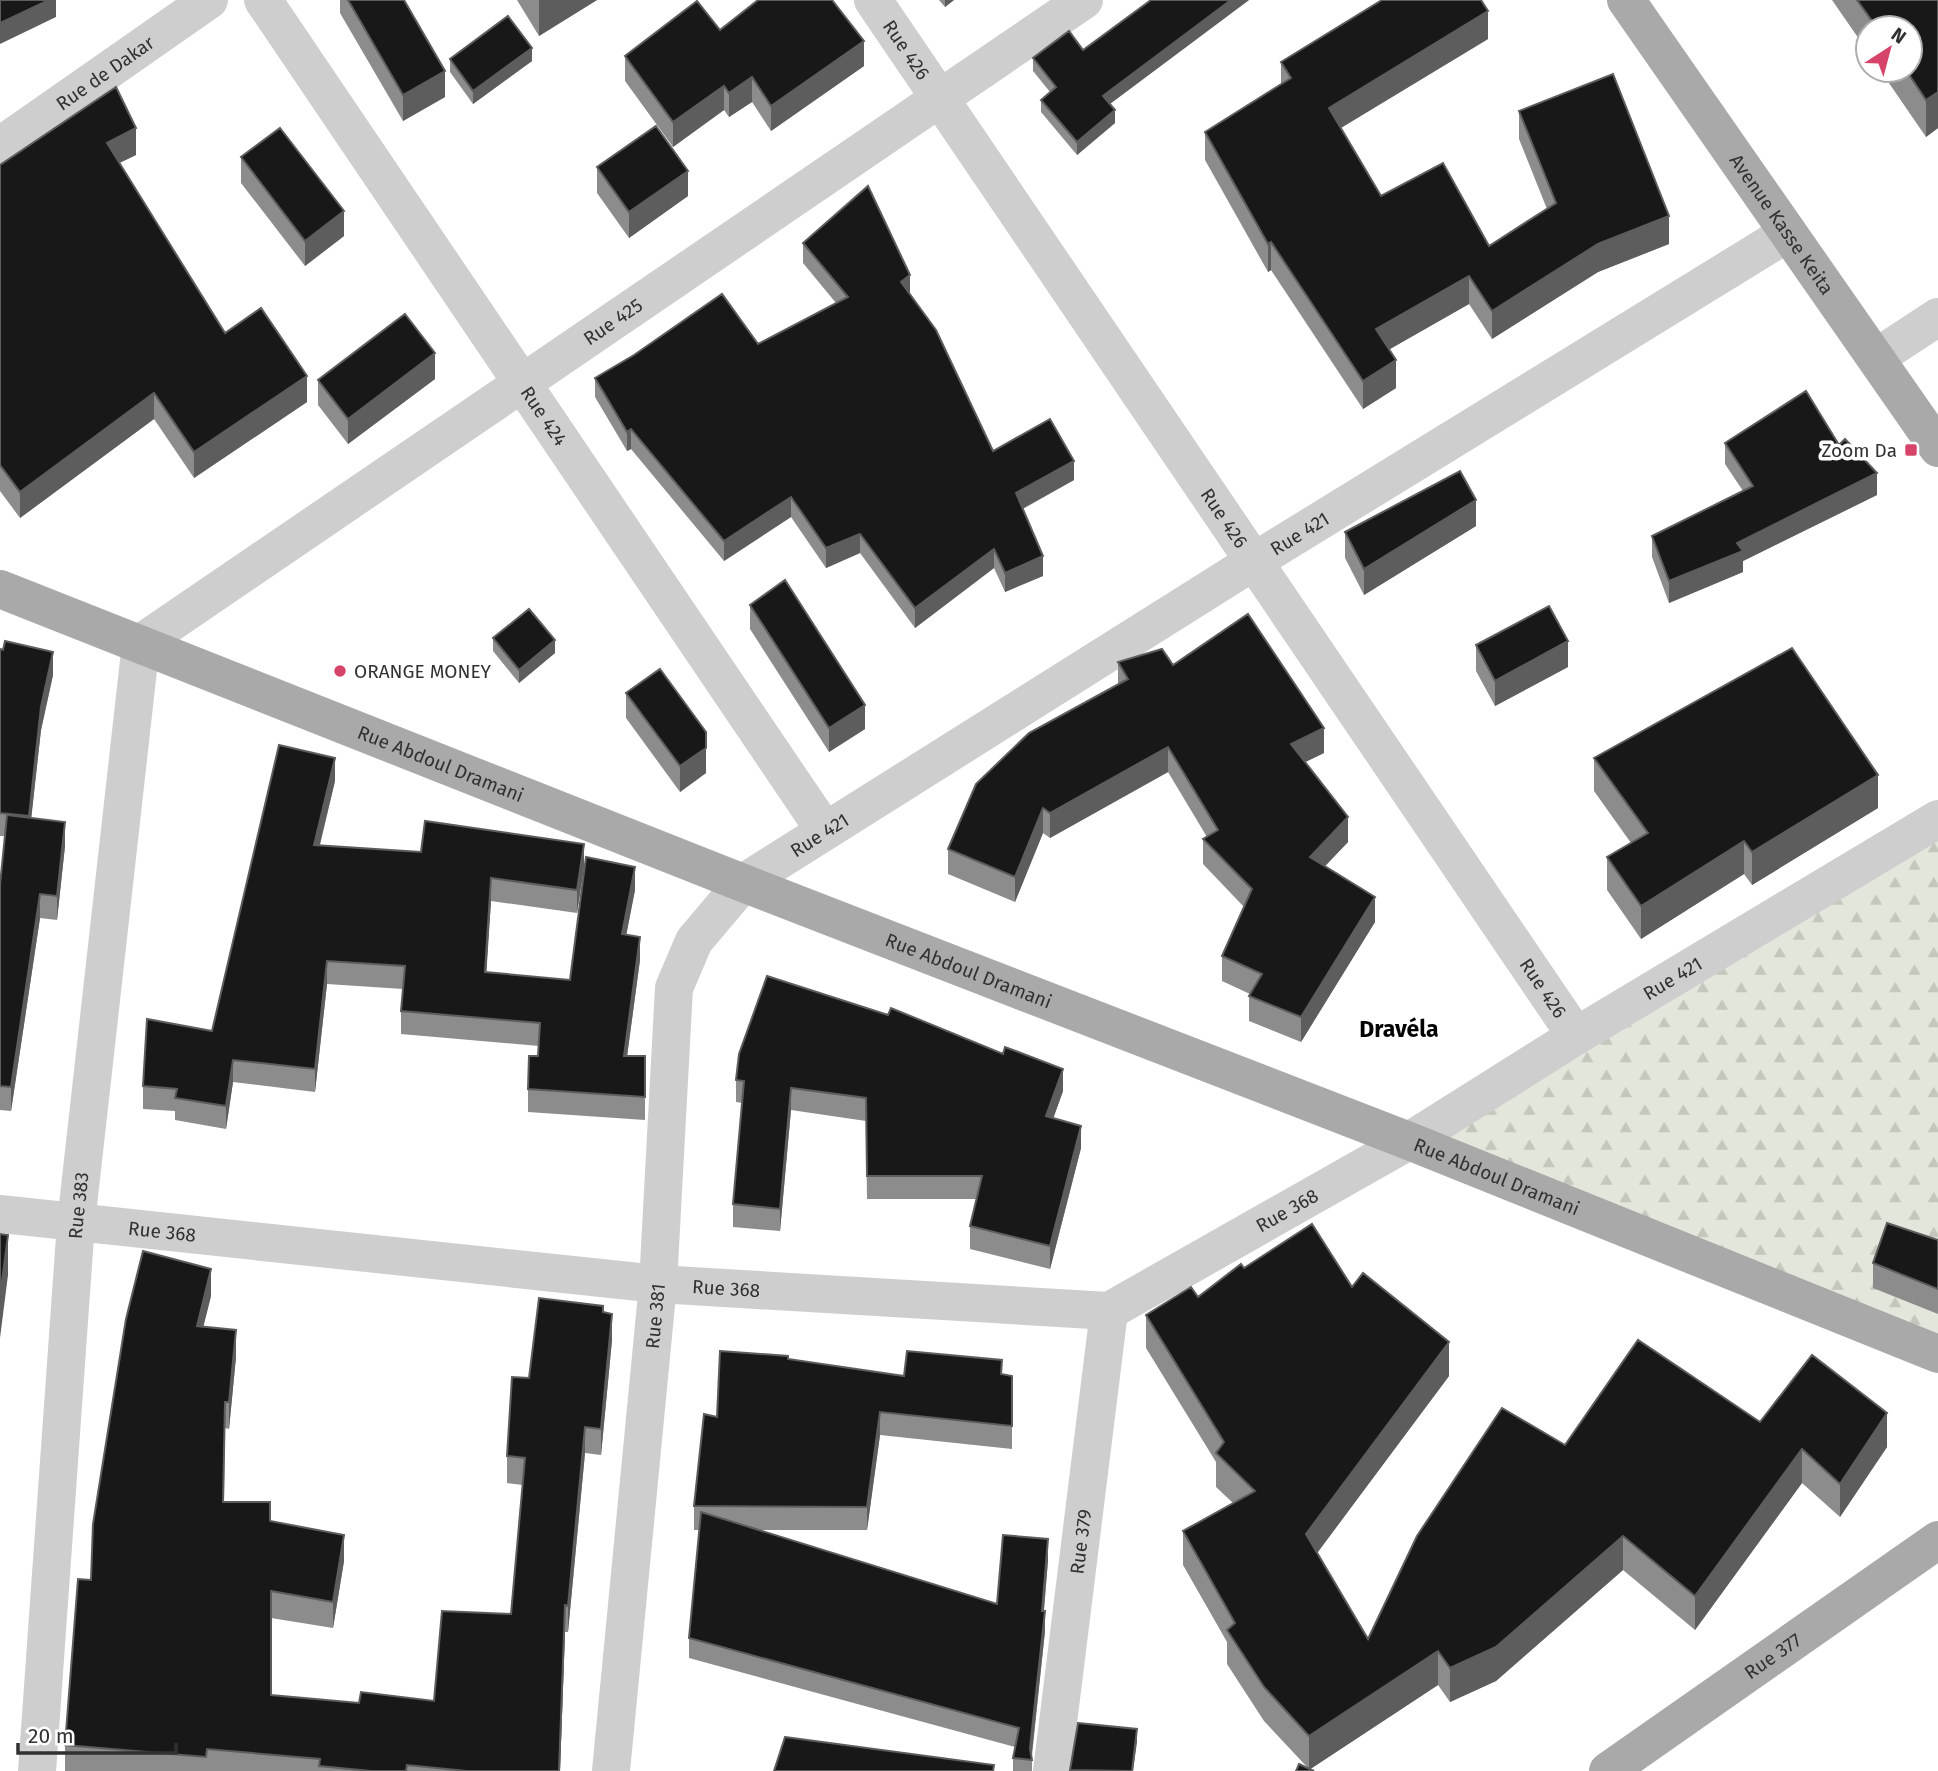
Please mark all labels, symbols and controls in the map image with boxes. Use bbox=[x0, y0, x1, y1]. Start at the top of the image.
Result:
north arrow bbox=[1854, 14, 1924, 84]
street label: Rue 426 bbox=[878, 15, 935, 84]
text: N bbox=[1887, 23, 1911, 49]
street label: Rue de Dakar bbox=[52, 30, 159, 115]
street label: Avenue Kasse Keita bbox=[1725, 149, 1839, 299]
street label: Rue 425 bbox=[579, 293, 647, 350]
street label: Rue 424 bbox=[516, 382, 572, 450]
place label: Zoom Da bbox=[1822, 439, 1897, 462]
marker: Zoom Da bbox=[1903, 442, 1919, 458]
street label: Rue 426 bbox=[1196, 484, 1253, 552]
street label: Rue 421 bbox=[1266, 507, 1333, 560]
place label: ORANGE MONEY bbox=[354, 660, 491, 683]
marker: ORANGE MONEY bbox=[332, 663, 348, 679]
street label: Rue Abdoul Dramani bbox=[354, 720, 527, 807]
street label: Rue 421 bbox=[786, 808, 853, 862]
street label: Rue Abdoul Dramani bbox=[882, 928, 1055, 1013]
street label: Rue 421 bbox=[1639, 952, 1706, 1005]
street label: Rue 426 bbox=[1515, 954, 1572, 1022]
district label: Dravéla bbox=[1359, 1015, 1439, 1043]
street label: Rue Abdoul Dramani bbox=[1411, 1133, 1583, 1220]
street label: Rue 383 bbox=[63, 1171, 93, 1240]
street label: Rue 368 bbox=[1252, 1183, 1322, 1237]
street label: Rue 368 bbox=[127, 1216, 197, 1246]
street label: Rue 368 bbox=[691, 1275, 761, 1302]
street label: Rue 381 bbox=[640, 1282, 669, 1350]
street label: Rue 379 bbox=[1065, 1508, 1096, 1576]
street label: Rue 377 bbox=[1740, 1628, 1806, 1684]
scale bar bbox=[18, 1712, 175, 1756]
text: 20 m bbox=[28, 1723, 74, 1749]

